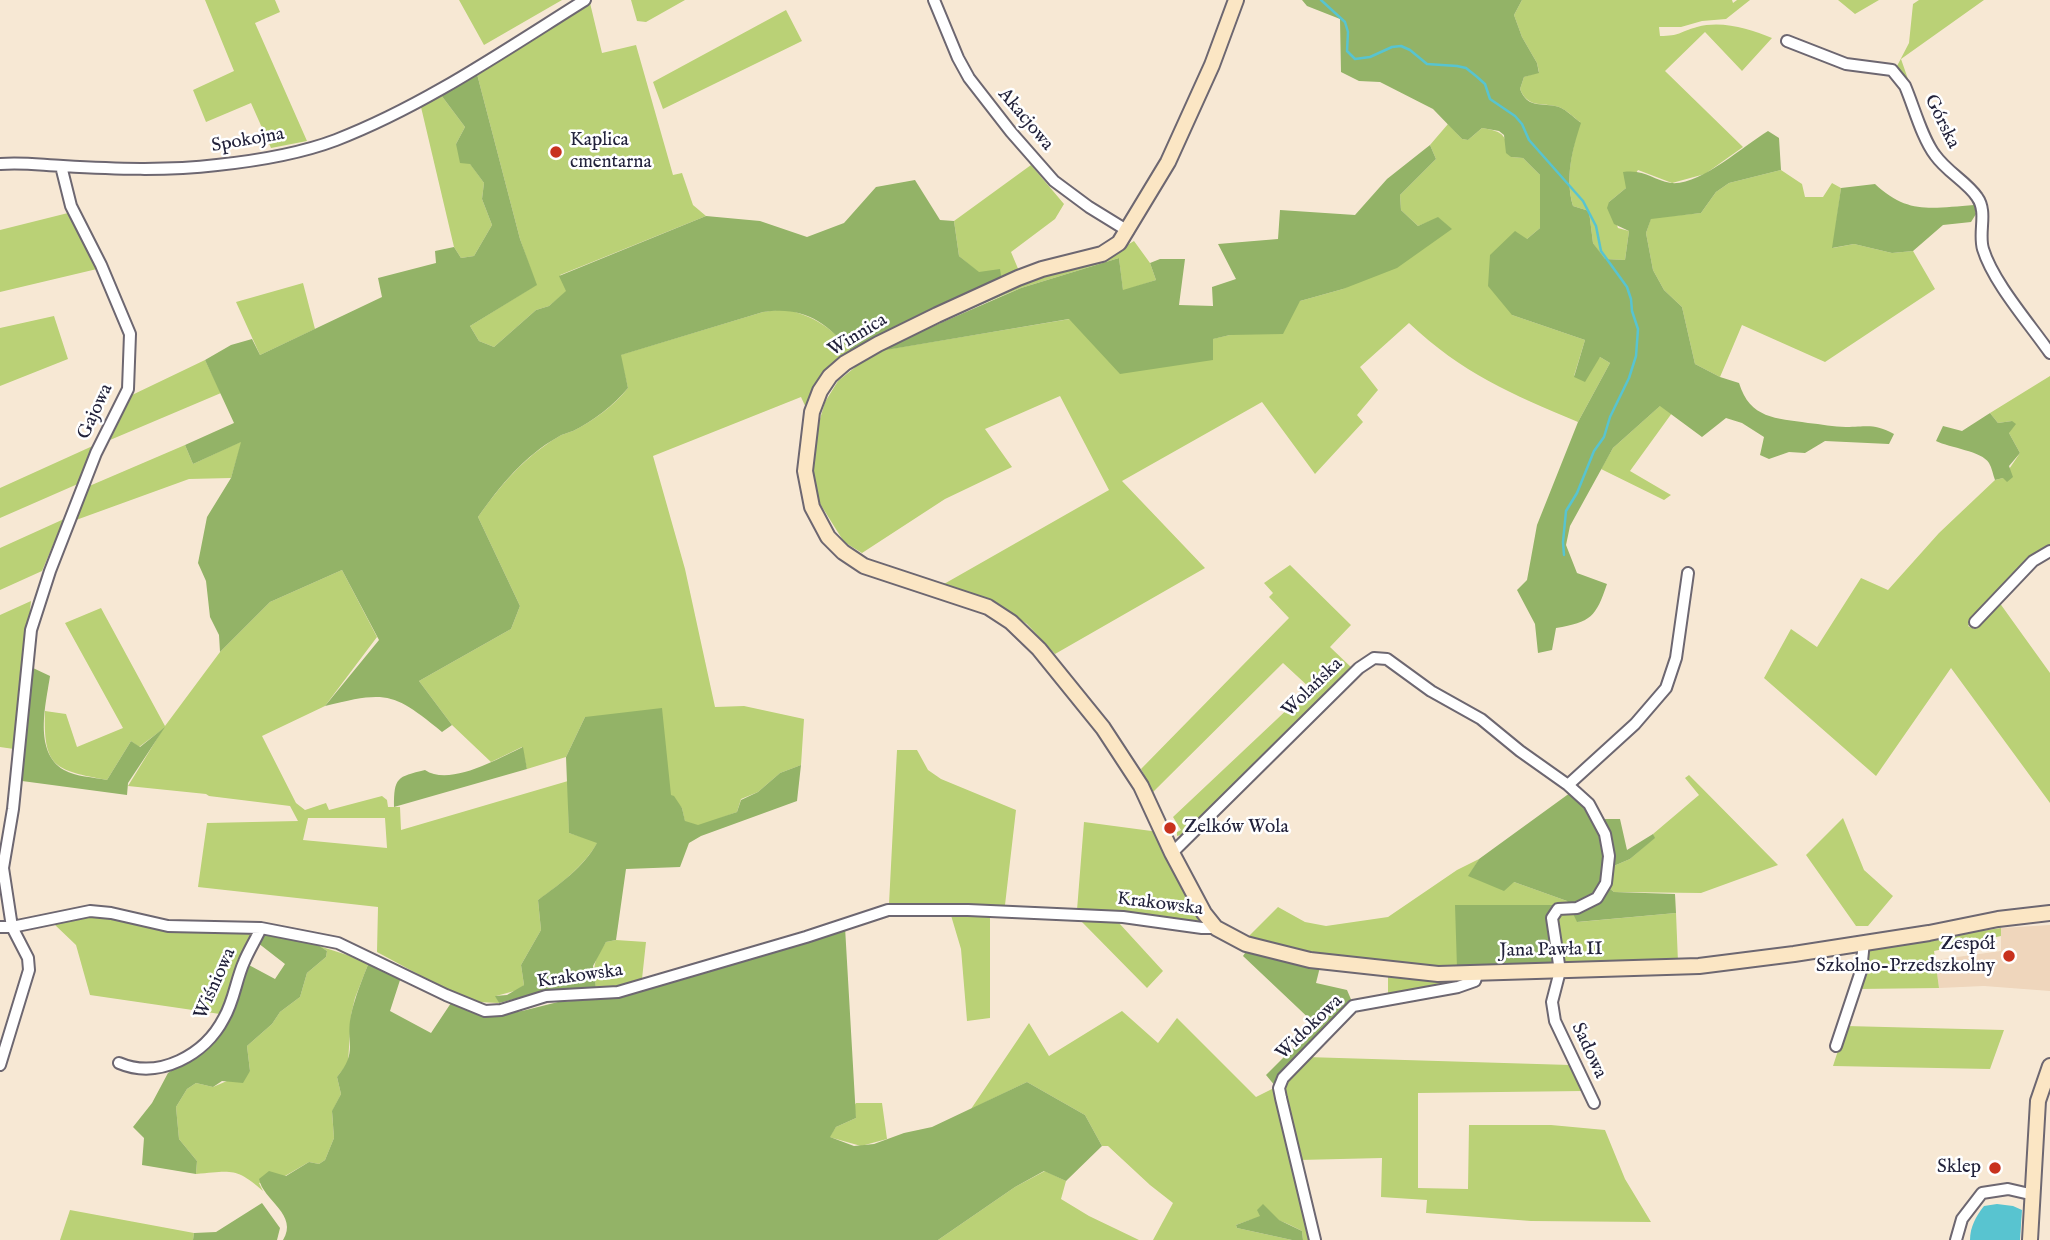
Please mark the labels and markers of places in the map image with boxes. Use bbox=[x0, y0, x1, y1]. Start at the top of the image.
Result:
place label: Kaplica cmentarna bbox=[570, 130, 652, 174]
marker: Kaplica cmentarna bbox=[548, 144, 564, 160]
place label: Zelków Wola bbox=[1184, 817, 1289, 839]
marker: Zelków Wola bbox=[1162, 820, 1178, 836]
place label: Zespół Szkolno-Przedszkolny bbox=[1816, 934, 1995, 978]
marker: Zespół Szkolno-Przedszkolny bbox=[2001, 948, 2017, 964]
place label: Sklep bbox=[1937, 1157, 1981, 1179]
marker: Sklep bbox=[1987, 1160, 2003, 1176]

